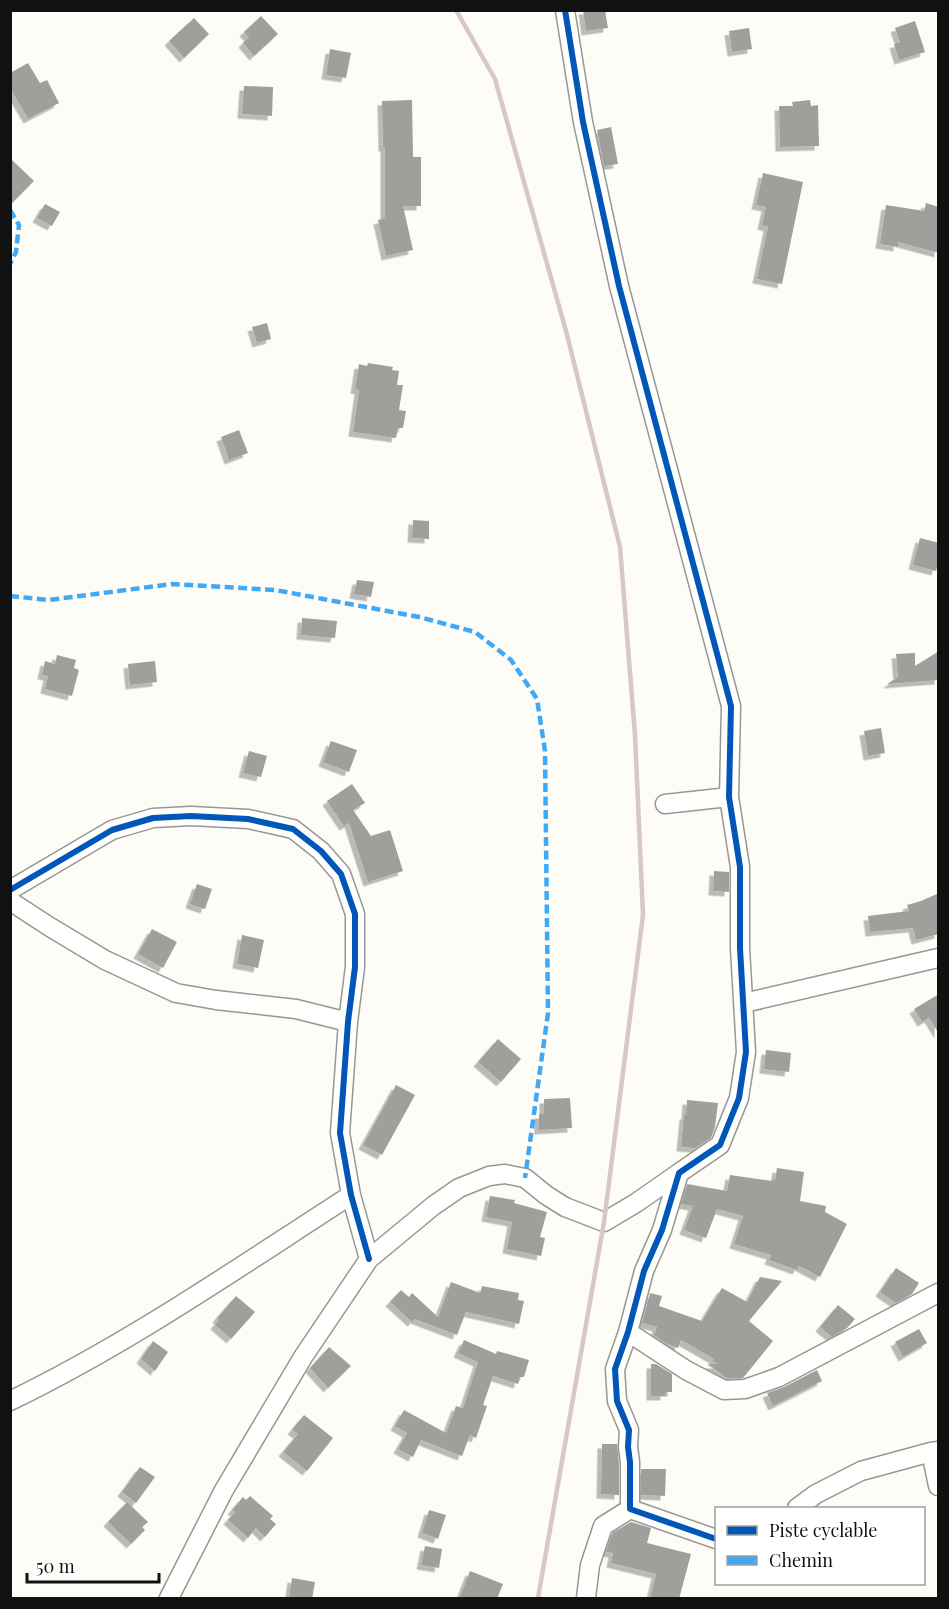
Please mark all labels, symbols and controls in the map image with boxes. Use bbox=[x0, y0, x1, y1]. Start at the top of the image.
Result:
legend bbox=[715, 1507, 925, 1585]
text: Piste cyclable bbox=[769, 1518, 877, 1542]
scale bar bbox=[27, 1546, 159, 1584]
text: Chemin bbox=[769, 1548, 833, 1572]
text: 50 m bbox=[36, 1554, 75, 1578]

